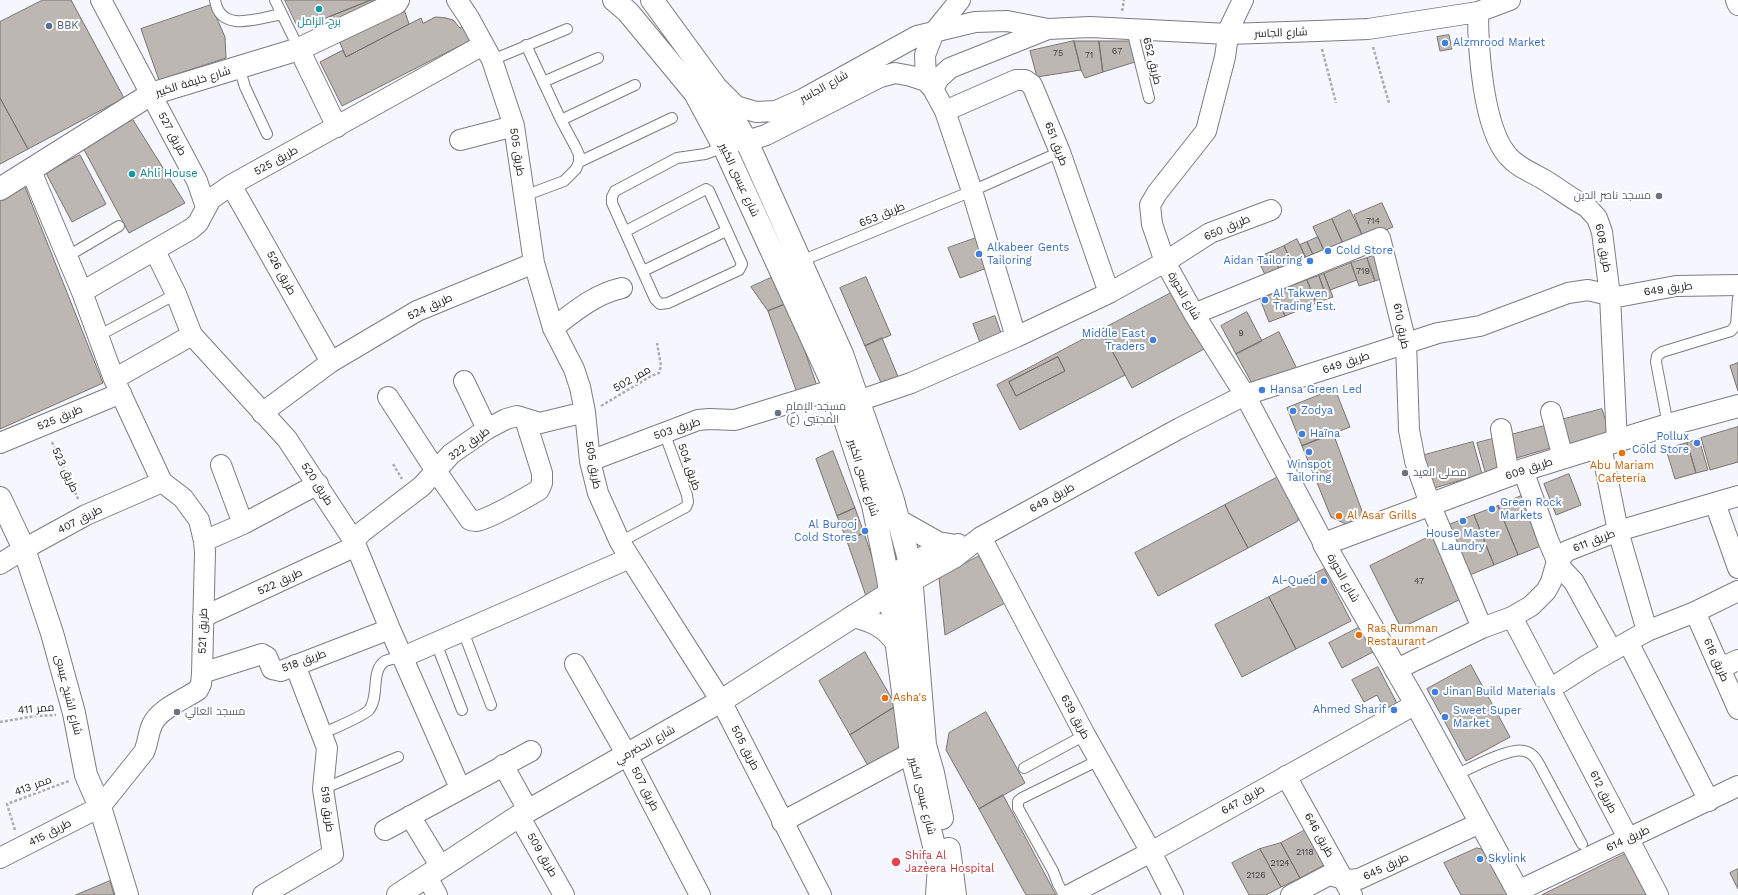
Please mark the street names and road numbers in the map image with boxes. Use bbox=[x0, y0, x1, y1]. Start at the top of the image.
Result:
street label: شارع الجاسر bbox=[1254, 25, 1308, 41]
street label: طريق 652 bbox=[1140, 36, 1164, 86]
street label: شارع خليفة الكبير bbox=[154, 64, 232, 100]
street label: شارع الجاسر bbox=[798, 68, 850, 106]
street label: طريق 527 bbox=[155, 110, 189, 158]
street label: طريق 651 bbox=[1042, 120, 1070, 168]
street label: طريق 505 bbox=[507, 127, 527, 177]
street label: شارع عيسى الكبير bbox=[716, 141, 762, 219]
street label: طريق 525 bbox=[252, 144, 300, 178]
street label: طريق 653 bbox=[857, 200, 907, 230]
street label: طريق 650 bbox=[1202, 212, 1252, 244]
street label: طريق 608 bbox=[1592, 223, 1614, 273]
street label: طريق 526 bbox=[263, 249, 299, 297]
street label: شارع الحورة bbox=[1165, 270, 1203, 322]
street label: طريق 649 bbox=[1643, 279, 1693, 299]
street label: طريق 524 bbox=[405, 291, 455, 323]
street label: طريق 610 bbox=[1390, 302, 1412, 350]
street label: طريق 649 bbox=[1321, 349, 1371, 377]
street label: ممر 502 bbox=[611, 363, 653, 395]
street label: طريق 525 bbox=[35, 403, 85, 433]
street label: طريق 503 bbox=[652, 415, 702, 443]
street label: طريق 322 bbox=[446, 425, 492, 463]
street label: شارع عيسى الكبير bbox=[845, 438, 881, 518]
street label: طريق 505 bbox=[582, 440, 604, 490]
street label: طريق 504 bbox=[675, 442, 703, 492]
street label: طريق 523 bbox=[49, 445, 81, 495]
street label: طريق 609 bbox=[1504, 455, 1554, 483]
street label: طريق 520 bbox=[298, 460, 336, 508]
street label: طريق 649 bbox=[1027, 480, 1077, 516]
street label: طريق 407 bbox=[55, 503, 105, 537]
street label: طريق 611 bbox=[1571, 527, 1617, 555]
street label: شارع الحورة bbox=[1324, 551, 1362, 605]
street label: طريق 522 bbox=[255, 566, 305, 598]
street label: طريق 521 bbox=[196, 608, 210, 654]
street label: طريق 616 bbox=[1701, 636, 1731, 684]
street label: طريق 518 bbox=[280, 647, 328, 675]
street label: شارع الشيخ عيسى bbox=[52, 653, 84, 737]
street label: طريق 639 bbox=[1058, 692, 1092, 742]
street label: ممر 411 bbox=[17, 701, 55, 717]
street label: شارع الحضرمي bbox=[613, 723, 677, 767]
street label: طريق 505 bbox=[728, 723, 762, 773]
street label: شارع عيسى الكبير bbox=[906, 756, 938, 836]
street label: طريق 507 bbox=[628, 765, 662, 813]
street label: طريق 612 bbox=[1587, 768, 1619, 816]
street label: ممر 413 bbox=[13, 773, 53, 799]
street label: طريق 647 bbox=[1219, 782, 1267, 818]
street label: طريق 519 bbox=[318, 785, 336, 833]
street label: طريق 646 bbox=[1301, 810, 1337, 860]
street label: طريق 415 bbox=[26, 817, 74, 849]
street label: طريق 614 bbox=[1604, 823, 1652, 855]
street label: طريق 509 bbox=[524, 831, 560, 879]
street label: طريق 645 bbox=[1361, 851, 1411, 883]

